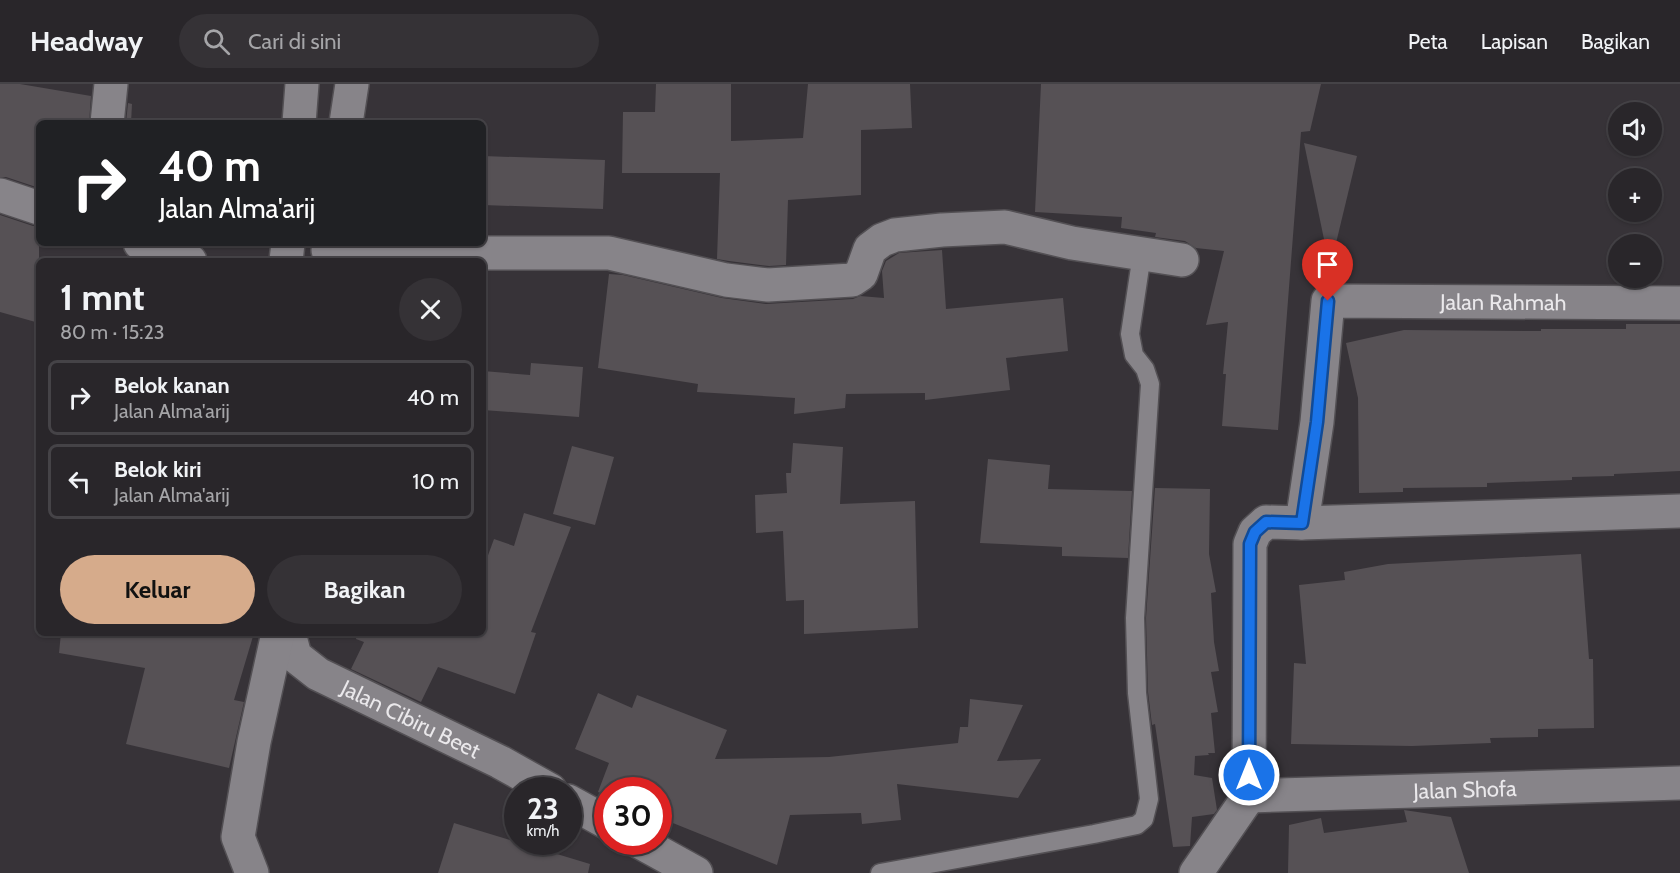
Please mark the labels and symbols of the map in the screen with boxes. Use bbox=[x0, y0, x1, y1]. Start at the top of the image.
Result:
pin bbox=[1302, 239, 1353, 301]
street label: Jalan Rahmah bbox=[1439, 288, 1567, 316]
street label: Jalan Cibiru Beet bbox=[336, 673, 485, 764]
position arrow bbox=[1217, 743, 1281, 807]
street label: Jalan Shofa bbox=[1412, 774, 1517, 805]
speed limit sign: 30 bbox=[594, 777, 672, 855]

